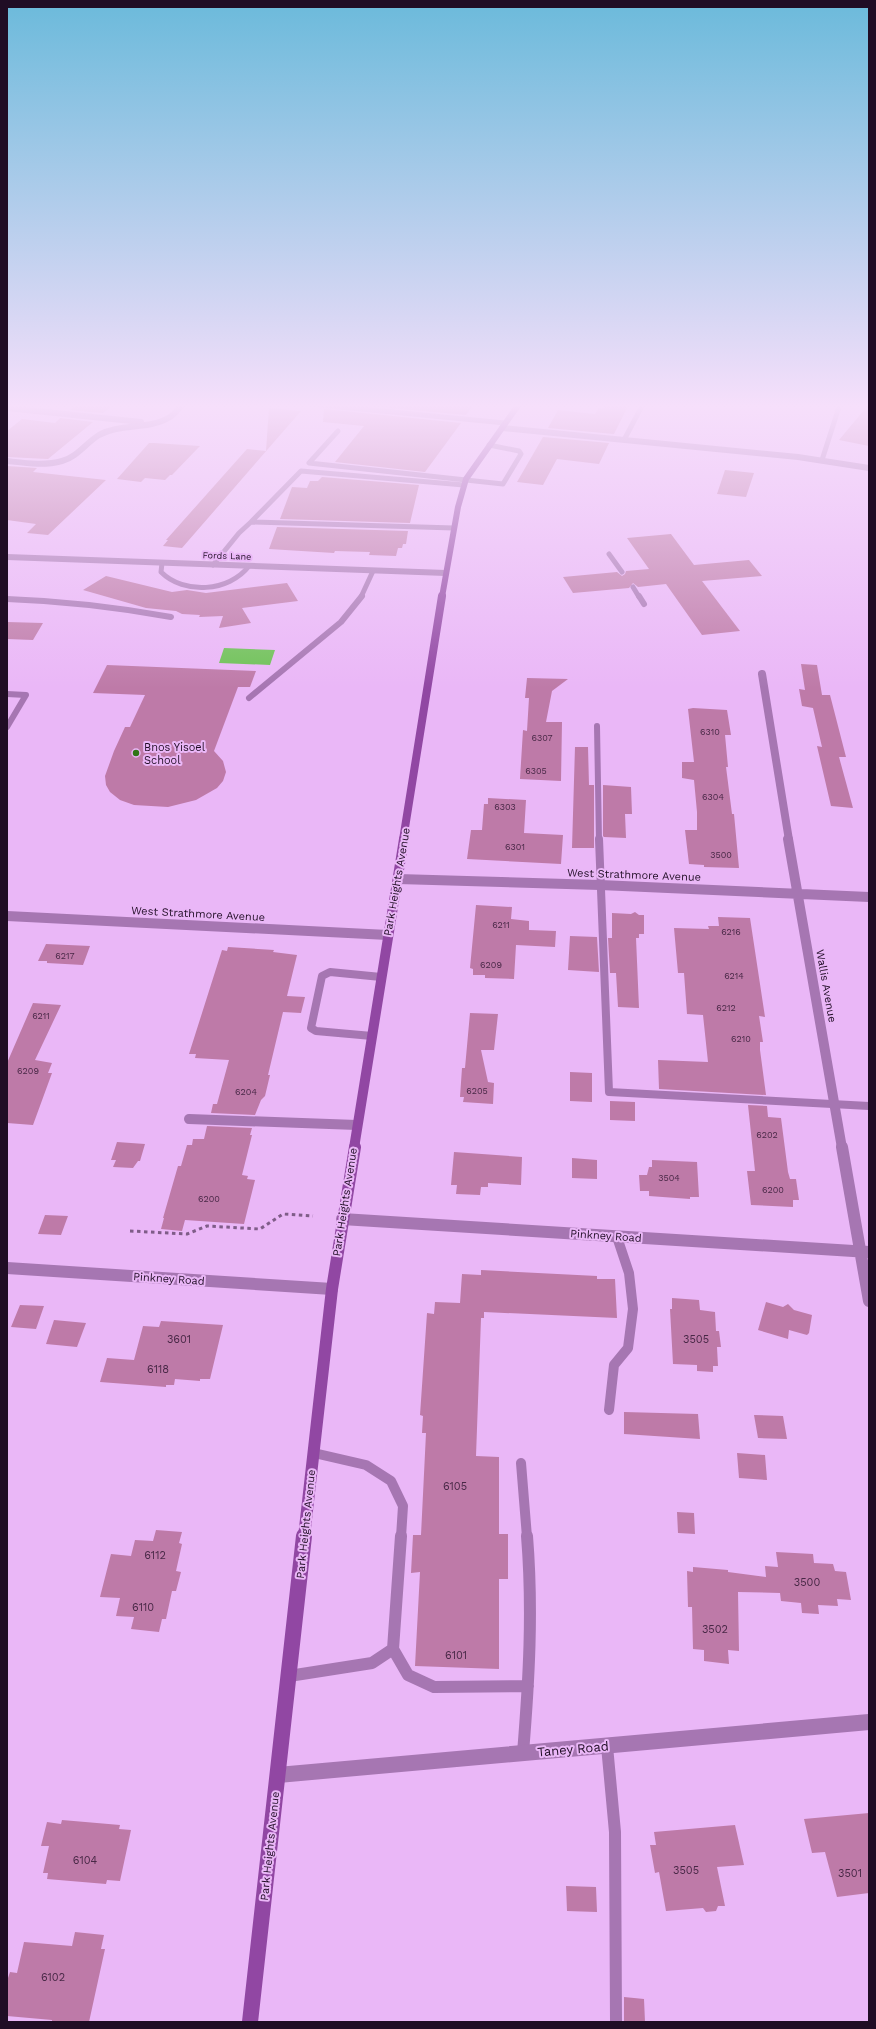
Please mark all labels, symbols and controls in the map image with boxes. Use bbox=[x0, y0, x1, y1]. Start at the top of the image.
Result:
street label: Fords Lane bbox=[203, 550, 251, 562]
house number: 6310 bbox=[700, 727, 720, 737]
house number: 6307 bbox=[531, 733, 553, 743]
place label: Bnos Yisoel School bbox=[144, 741, 206, 767]
marker: Bnos Yisoel School bbox=[131, 748, 141, 758]
house number: 6305 bbox=[525, 766, 547, 776]
house number: 6304 bbox=[702, 792, 724, 802]
house number: 6303 bbox=[494, 802, 516, 812]
street label: Park Heights Avenue bbox=[381, 827, 413, 937]
house number: 6301 bbox=[505, 842, 525, 852]
house number: 3500 bbox=[710, 850, 732, 860]
street label: West Strathmore Avenue bbox=[567, 866, 701, 884]
street label: West Strathmore Avenue bbox=[131, 904, 265, 924]
house number: 6211 bbox=[492, 920, 510, 930]
house number: 6216 bbox=[721, 927, 741, 937]
street label: Wallis Avenue bbox=[813, 948, 839, 1024]
house number: 6217 bbox=[55, 951, 75, 961]
house number: 6209 bbox=[480, 960, 502, 970]
house number: 6214 bbox=[724, 971, 744, 981]
house number: 6212 bbox=[716, 1003, 736, 1013]
house number: 6211 bbox=[32, 1011, 50, 1021]
house number: 6210 bbox=[731, 1034, 751, 1044]
house number: 6209 bbox=[17, 1066, 39, 1076]
house number: 6205 bbox=[466, 1086, 488, 1096]
house number: 6204 bbox=[235, 1087, 257, 1097]
house number: 6202 bbox=[756, 1130, 778, 1140]
street label: Park Heights Avenue bbox=[330, 1147, 360, 1257]
house number: 3504 bbox=[658, 1173, 680, 1183]
house number: 6200 bbox=[762, 1185, 784, 1195]
house number: 6200 bbox=[198, 1194, 220, 1204]
street label: Pinkney Road bbox=[570, 1227, 642, 1245]
street label: Pinkney Road bbox=[133, 1270, 205, 1288]
house number: 3601 bbox=[167, 1333, 191, 1346]
house number: 3505 bbox=[683, 1333, 709, 1346]
house number: 6118 bbox=[147, 1363, 169, 1376]
street label: Park Heights Avenue bbox=[294, 1469, 318, 1579]
house number: 6105 bbox=[443, 1480, 467, 1493]
house number: 6112 bbox=[144, 1549, 166, 1562]
house number: 3500 bbox=[794, 1576, 820, 1589]
house number: 6110 bbox=[132, 1601, 154, 1614]
house number: 3502 bbox=[702, 1623, 728, 1636]
house number: 6101 bbox=[445, 1649, 467, 1662]
street label: Taney Road bbox=[537, 1738, 609, 1760]
street label: Park Heights Avenue bbox=[258, 1791, 282, 1901]
house number: 6104 bbox=[73, 1854, 98, 1867]
house number: 3505 bbox=[673, 1864, 699, 1877]
house number: 3501 bbox=[838, 1867, 862, 1880]
house number: 6102 bbox=[41, 1971, 65, 1984]

